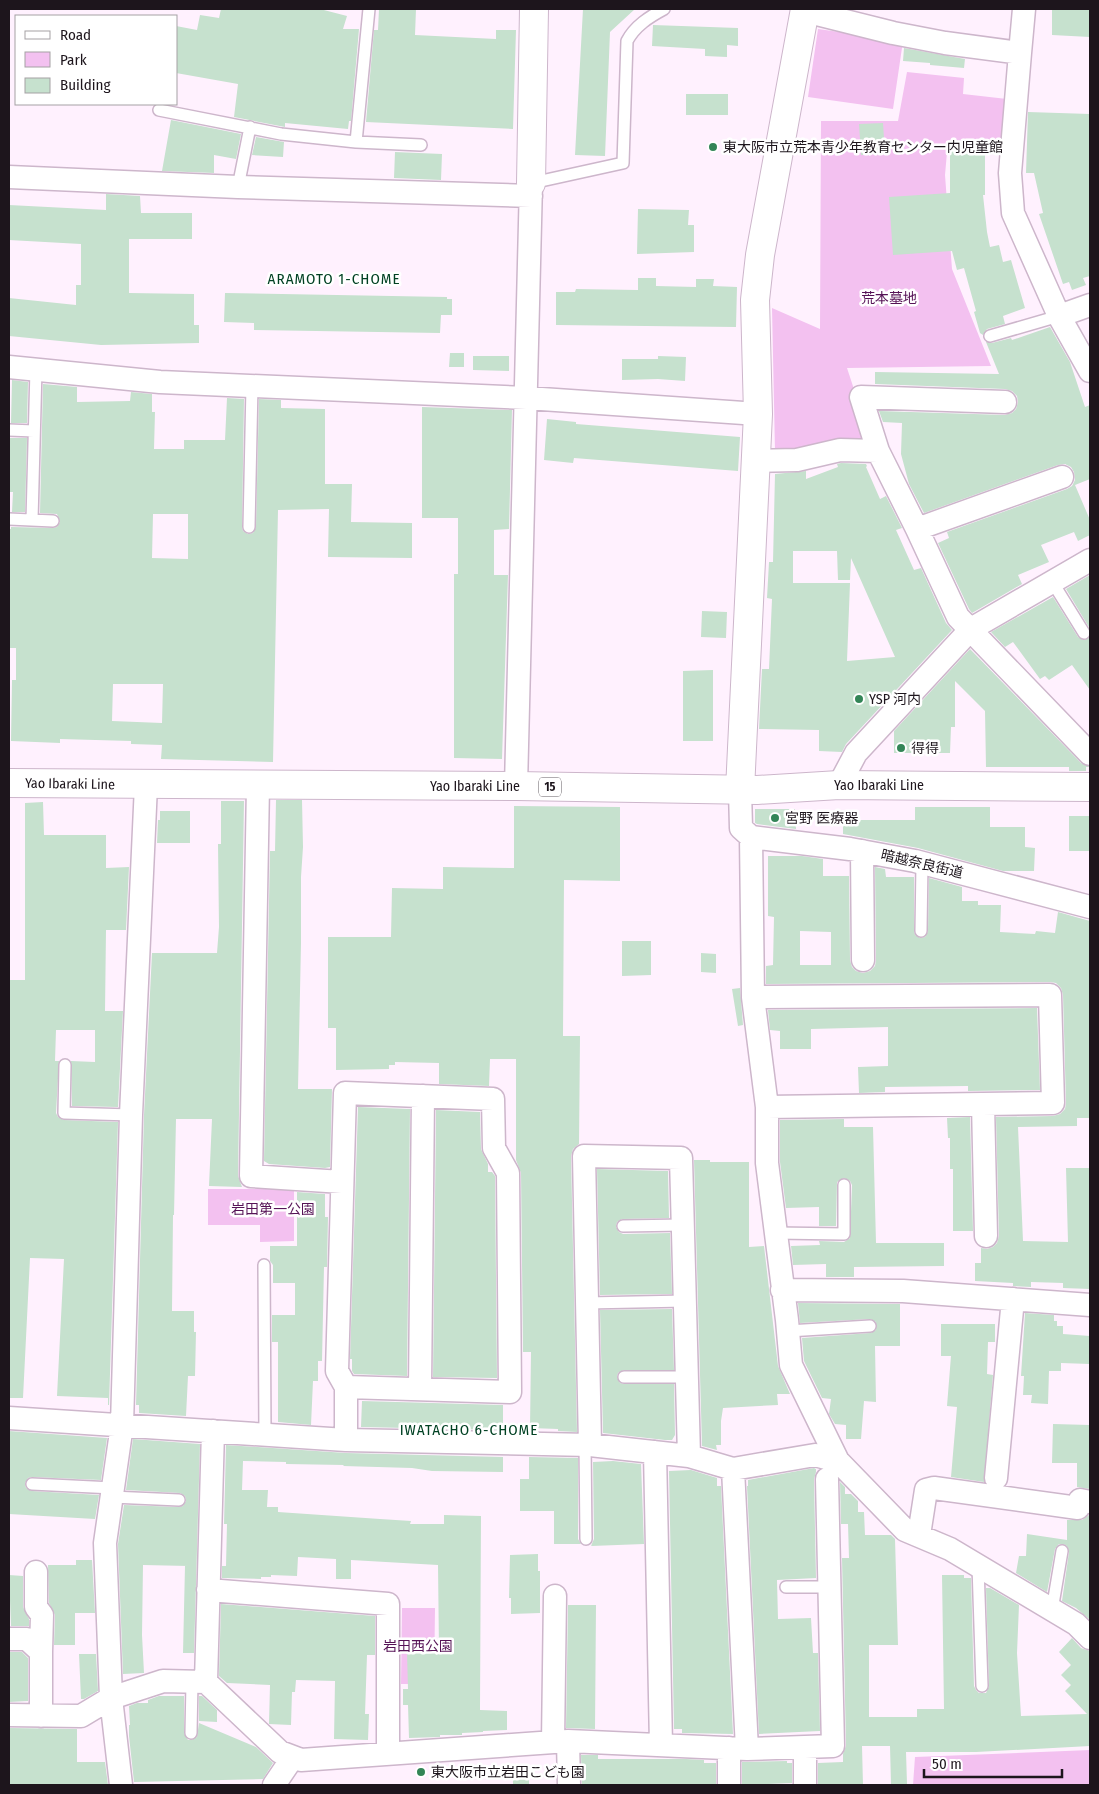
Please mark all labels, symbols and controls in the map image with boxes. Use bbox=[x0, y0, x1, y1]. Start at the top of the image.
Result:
legend bbox=[15, 15, 178, 105]
text: Road bbox=[60, 26, 91, 44]
text: Park bbox=[60, 51, 87, 69]
text: Building bbox=[60, 76, 111, 94]
place label: 東大阪市立荒本青少年教育センター内児童館 bbox=[723, 139, 1003, 156]
marker: 東大阪市立荒本青少年教育センター内児童館 bbox=[707, 141, 719, 153]
district label: ARAMOTO 1-CHOME bbox=[268, 270, 400, 288]
park label: 荒本墓地 bbox=[861, 290, 917, 307]
place label: YSP 河内 bbox=[869, 691, 921, 708]
marker: YSP 河内 bbox=[853, 693, 865, 705]
place label: 得得 bbox=[911, 740, 939, 757]
marker: 得得 bbox=[895, 742, 907, 754]
street label: Yao Ibaraki Line bbox=[25, 775, 115, 793]
street label: Yao Ibaraki Line bbox=[834, 777, 924, 794]
street label: Yao Ibaraki Line bbox=[430, 778, 520, 795]
road number: 15 bbox=[539, 778, 561, 796]
place label: 宮野 医療器 bbox=[785, 810, 858, 827]
marker: 宮野 医療器 bbox=[769, 812, 781, 824]
street label: 暗越奈良街道 bbox=[879, 846, 965, 882]
park label: 岩田第一公園 bbox=[231, 1201, 315, 1218]
district label: IWATACHO 6-CHOME bbox=[400, 1421, 538, 1439]
park label: 岩田西公園 bbox=[383, 1638, 453, 1655]
scale bar bbox=[924, 1746, 1062, 1778]
text: 50 m bbox=[932, 1755, 962, 1773]
place label: 東大阪市立岩田こども園 bbox=[431, 1764, 585, 1781]
marker: 東大阪市立岩田こども園 bbox=[415, 1766, 427, 1778]

